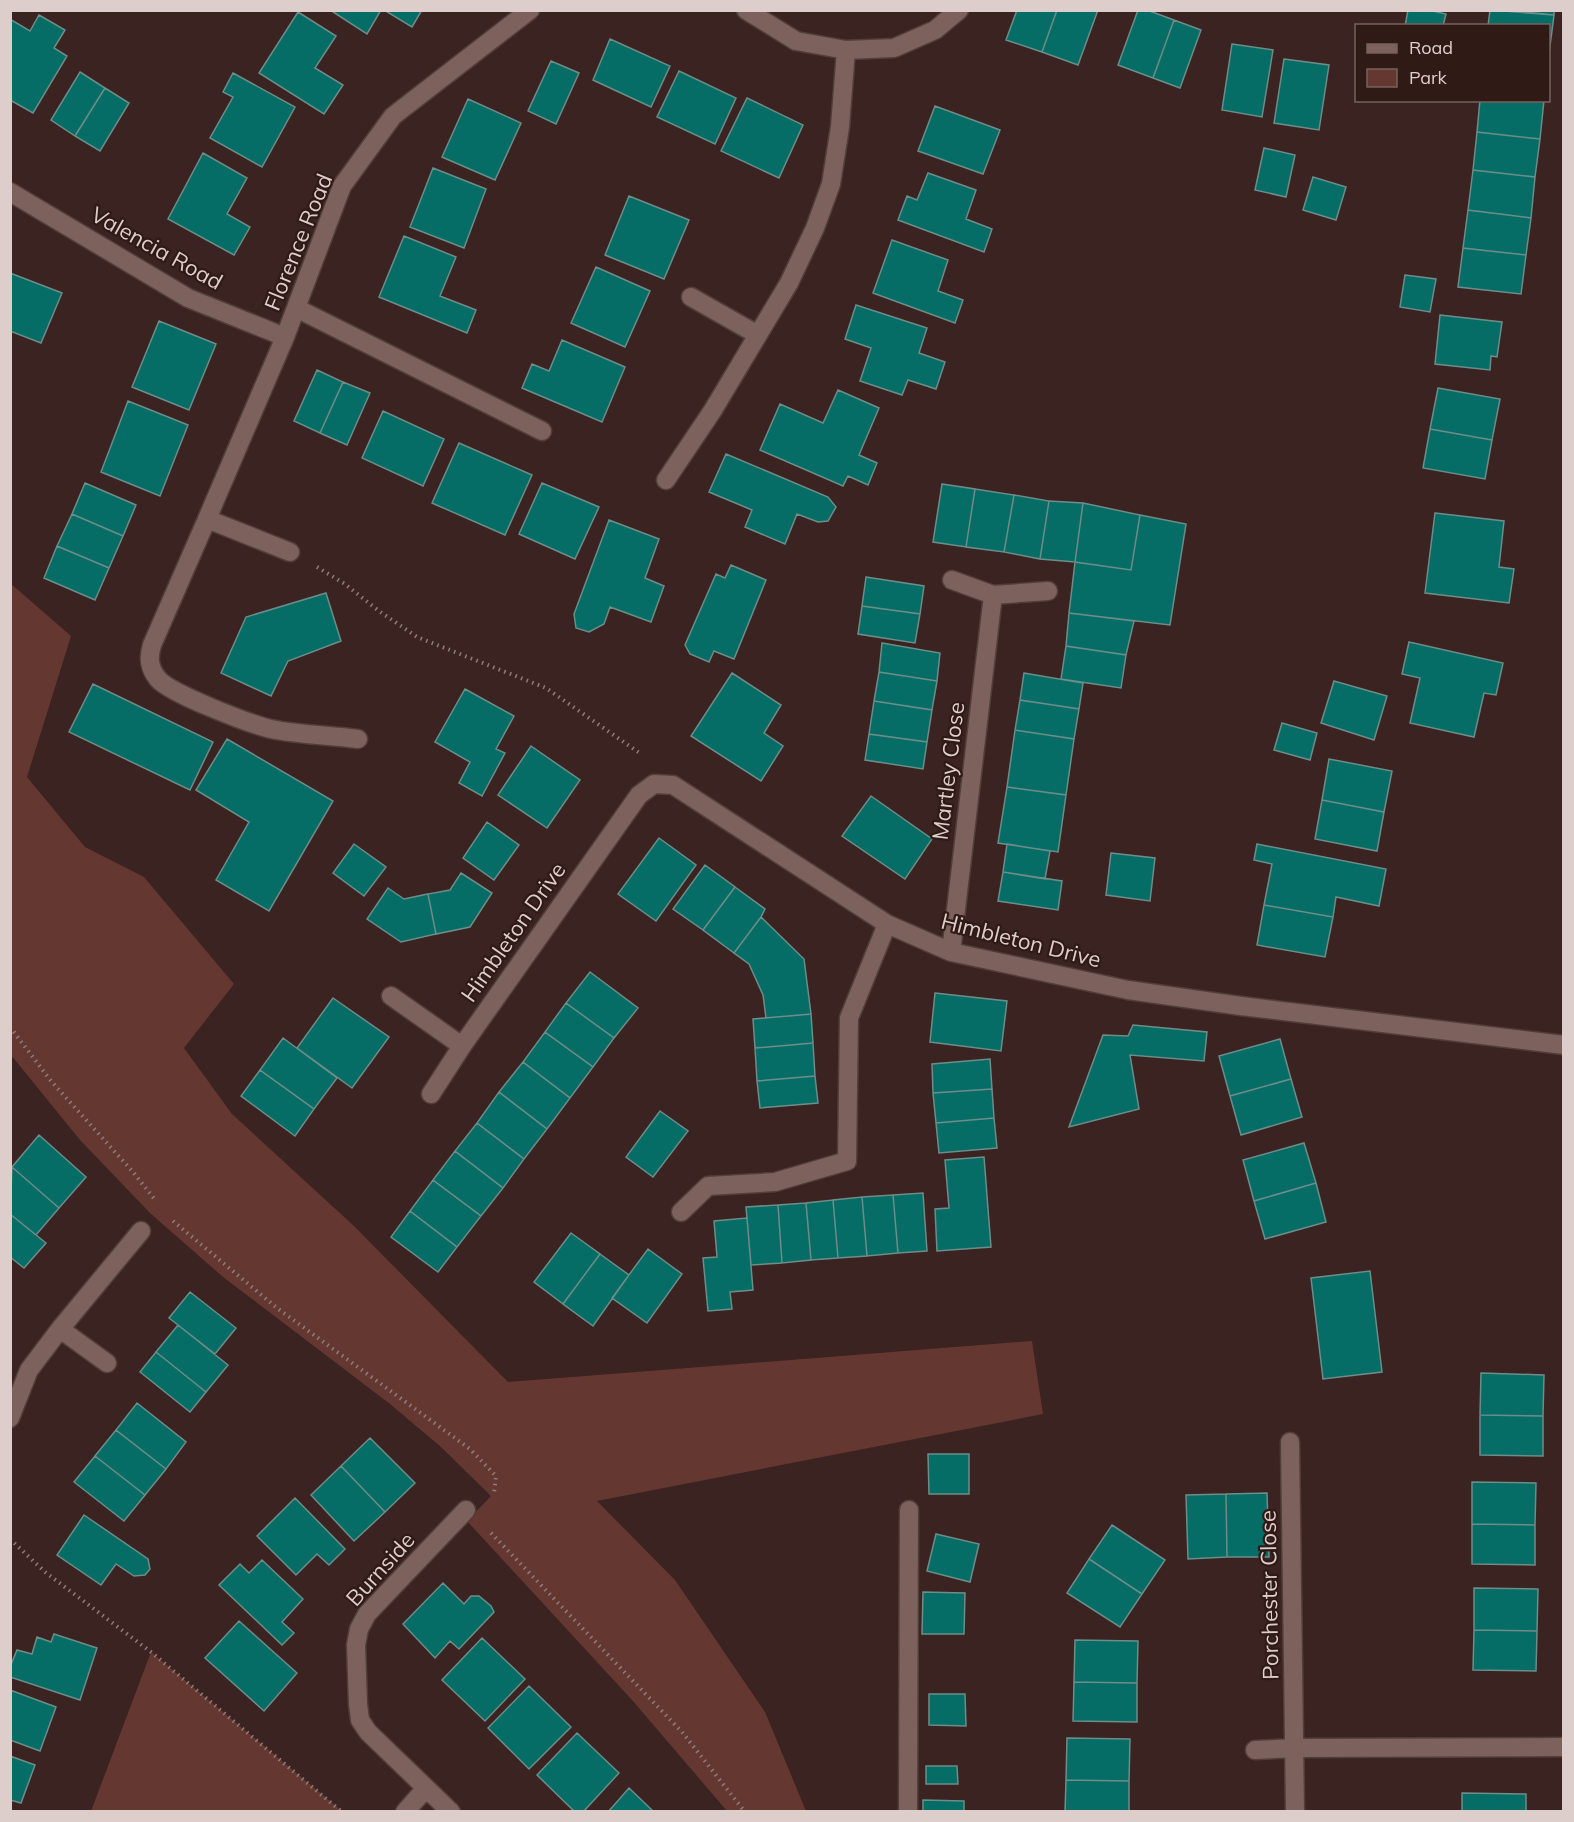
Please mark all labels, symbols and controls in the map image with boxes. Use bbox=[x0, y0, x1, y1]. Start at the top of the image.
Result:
legend bbox=[1355, 24, 1550, 102]
text: Road bbox=[1409, 36, 1453, 59]
text: Park bbox=[1409, 66, 1448, 89]
street label: Florence Road bbox=[258, 169, 338, 315]
street label: Valencia Road bbox=[86, 200, 228, 296]
street label: Martley Close bbox=[926, 701, 970, 841]
street label: Himbleton Drive bbox=[455, 857, 571, 1007]
street label: Himbleton Drive bbox=[938, 907, 1104, 973]
street label: Porchester Close bbox=[1254, 1510, 1284, 1680]
street label: Burnside bbox=[340, 1526, 420, 1612]

